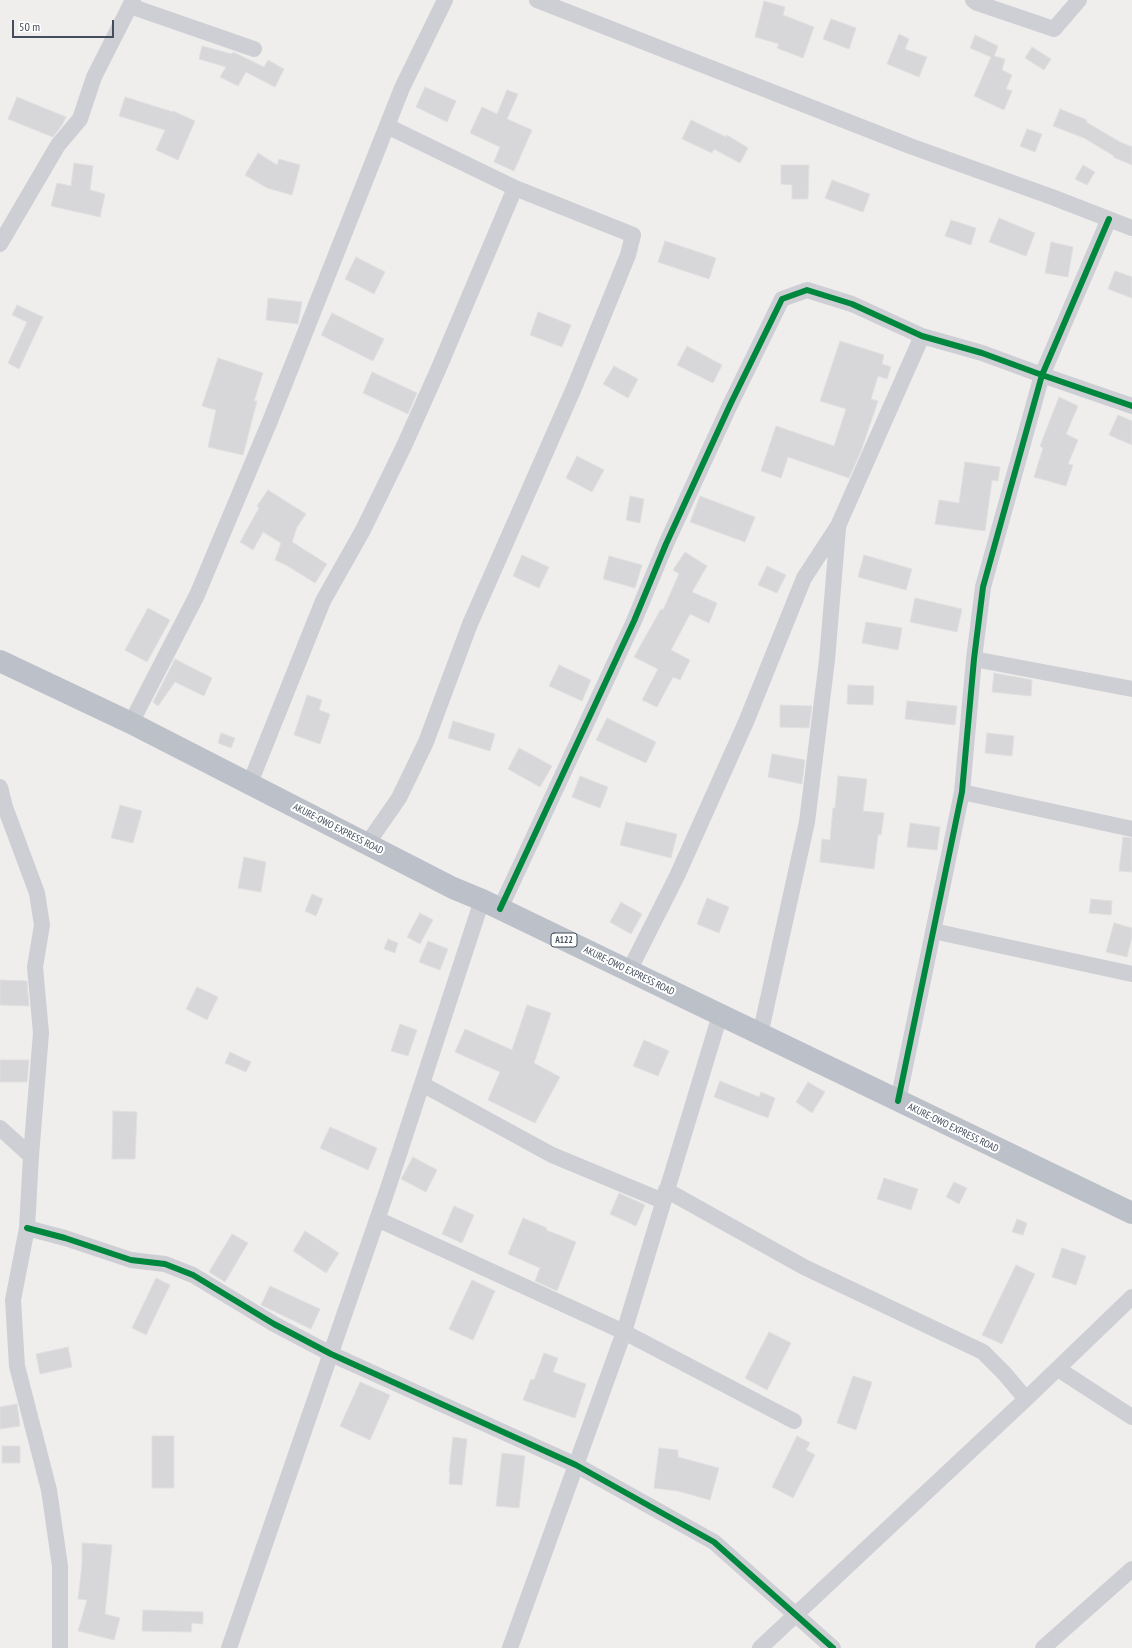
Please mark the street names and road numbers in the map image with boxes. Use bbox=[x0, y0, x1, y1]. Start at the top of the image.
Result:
street label: AKURE-OWO EXPRESS ROAD bbox=[291, 801, 385, 857]
road number: A122 bbox=[551, 933, 577, 947]
street label: AKURE-OWO EXPRESS ROAD bbox=[582, 944, 676, 998]
street label: AKURE-OWO EXPRESS ROAD bbox=[906, 1101, 1000, 1155]

